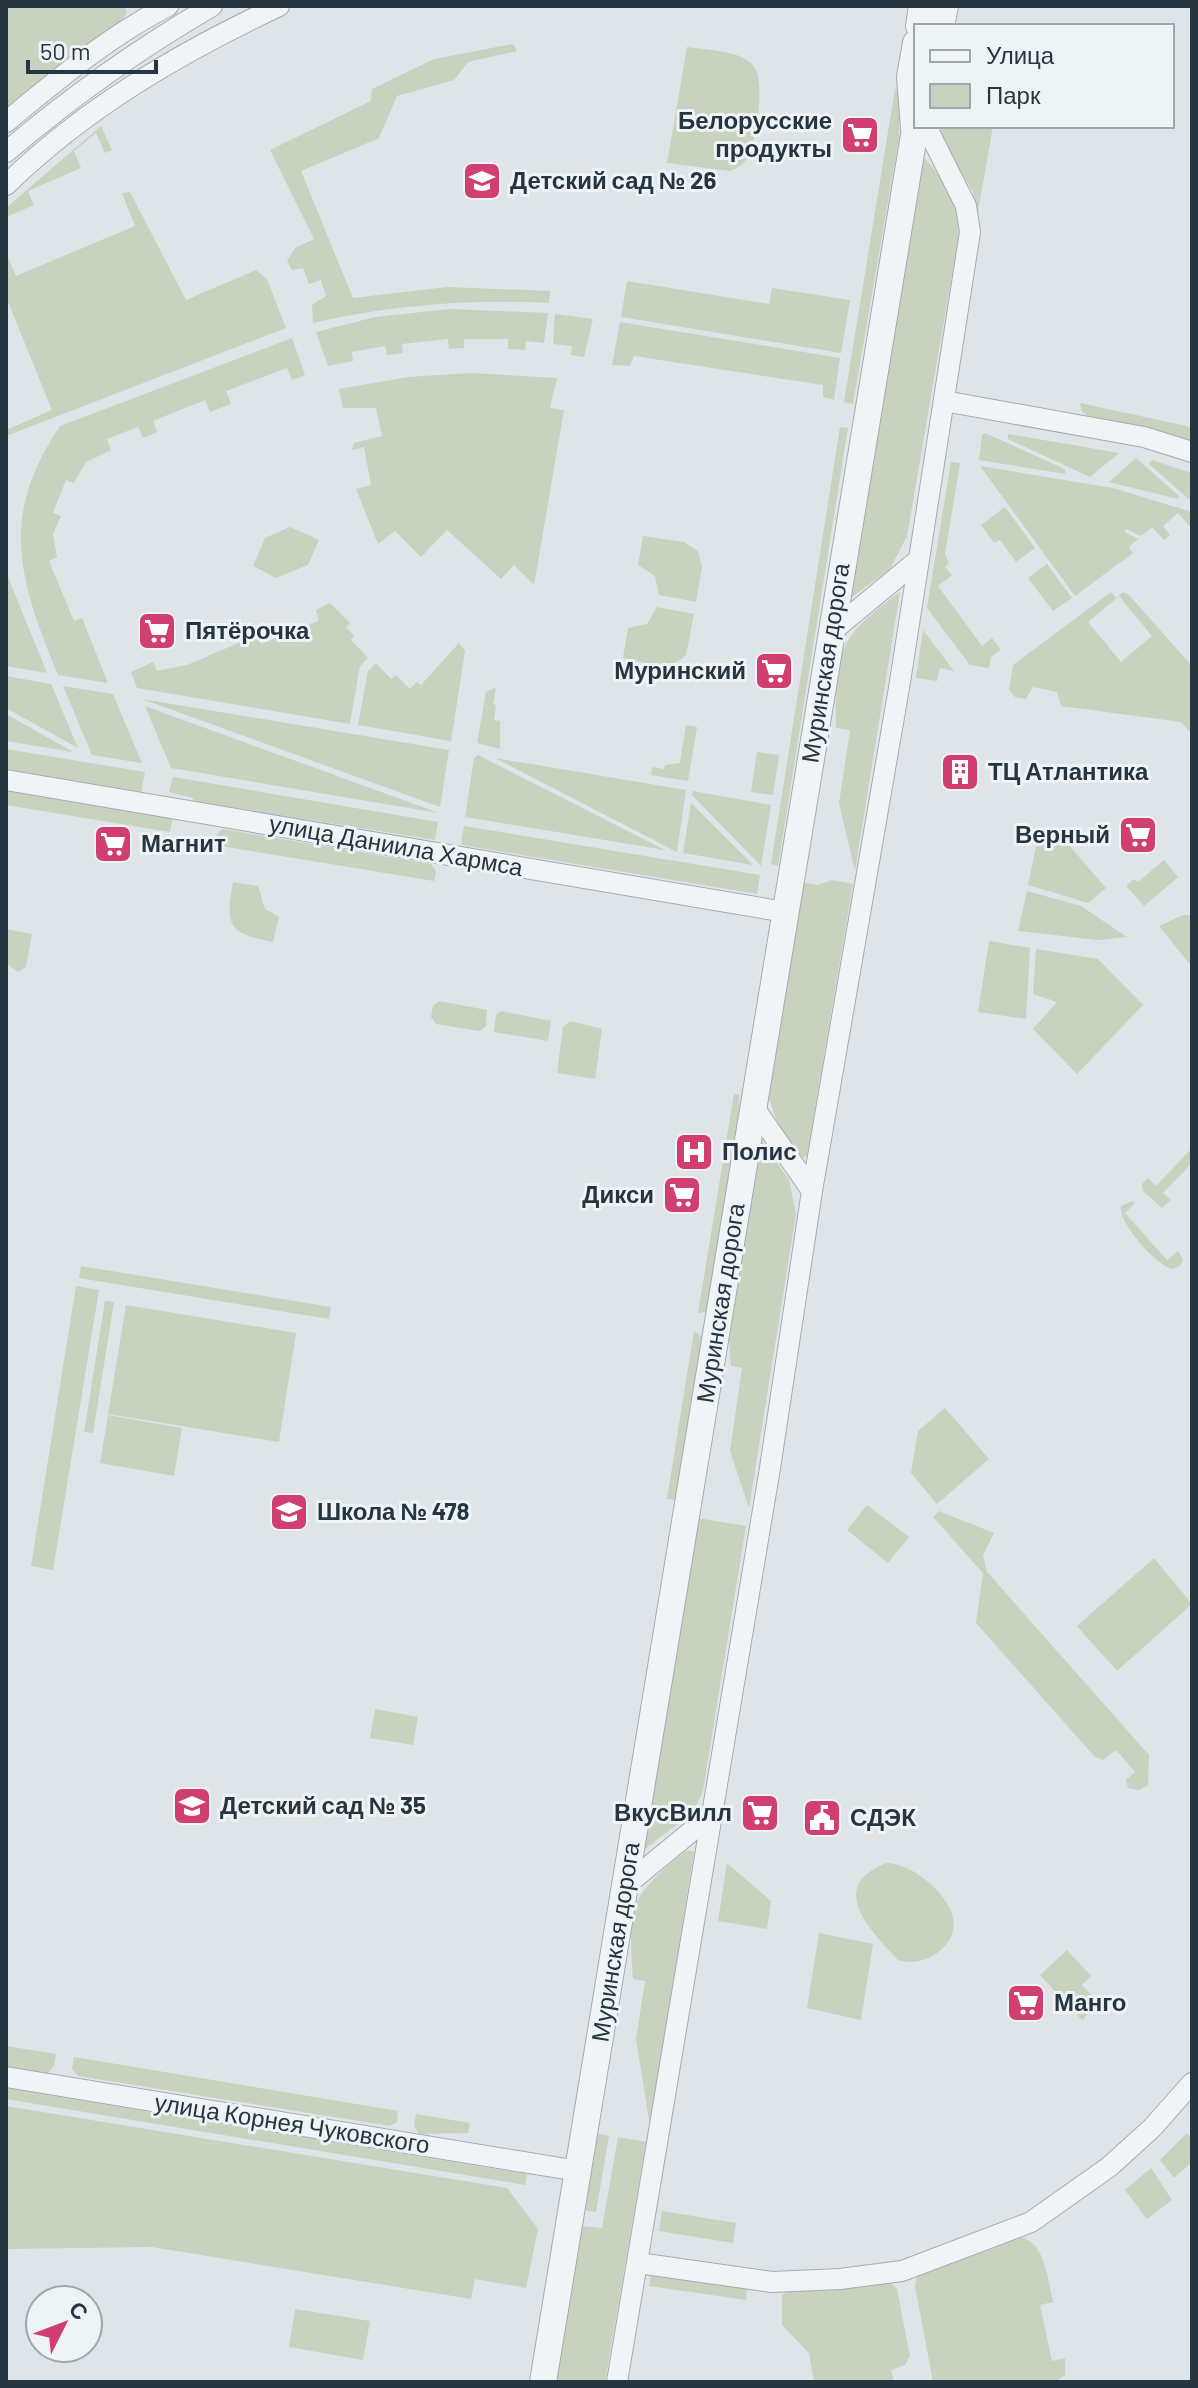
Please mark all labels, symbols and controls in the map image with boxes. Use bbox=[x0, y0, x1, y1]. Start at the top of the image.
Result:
scale bar bbox=[28, 24, 156, 74]
legend bbox=[914, 24, 1174, 128]
text: 50 m bbox=[40, 36, 91, 65]
text: Улица bbox=[986, 40, 1055, 69]
text: Парк bbox=[986, 80, 1041, 109]
place label: Белорусские продукты bbox=[678, 105, 832, 162]
supermarket icon: Белорусские продукты bbox=[839, 114, 881, 156]
school or university icon: Детский сад № 26 bbox=[461, 160, 503, 202]
place label: Детский сад № 26 bbox=[510, 165, 717, 194]
street label: Муринская дорога bbox=[794, 560, 855, 765]
supermarket icon: Пятёрочка bbox=[136, 610, 178, 652]
place label: Пятёрочка bbox=[185, 615, 310, 644]
supermarket icon: Муринский bbox=[753, 650, 795, 692]
place label: Муринский bbox=[614, 655, 746, 684]
building icon: ТЦ Атлантика bbox=[939, 751, 981, 793]
place label: ТЦ Атлантика bbox=[988, 756, 1149, 785]
street label: улица Даниила Хармса bbox=[267, 808, 526, 881]
supermarket icon: Верный bbox=[1117, 814, 1159, 856]
place label: Верный bbox=[1015, 819, 1110, 848]
supermarket icon: Магнит bbox=[92, 823, 134, 865]
place label: Магнит bbox=[141, 828, 226, 857]
hospital icon: Полис bbox=[673, 1131, 715, 1173]
place label: Полис bbox=[722, 1136, 797, 1165]
supermarket icon: Дикси bbox=[661, 1174, 703, 1216]
place label: Дикси bbox=[582, 1179, 654, 1208]
street label: Муринская дорога bbox=[689, 1200, 750, 1405]
school or university icon: Школа № 478 bbox=[268, 1491, 310, 1533]
place label: Школа № 478 bbox=[317, 1496, 470, 1525]
school or university icon: Детский сад № 35 bbox=[171, 1785, 213, 1827]
place label: Детский сад № 35 bbox=[220, 1790, 426, 1819]
supermarket icon: ВкусВилл bbox=[739, 1792, 781, 1834]
place label: ВкусВилл bbox=[614, 1797, 732, 1826]
public building icon: СДЭК bbox=[801, 1797, 843, 1839]
place label: СДЭК bbox=[850, 1802, 916, 1831]
street label: Муринская дорога bbox=[584, 1839, 645, 2044]
supermarket icon: Манго bbox=[1005, 1982, 1047, 2024]
place label: Манго bbox=[1054, 1987, 1126, 2016]
street label: улица Корнея Чуковского bbox=[153, 2086, 432, 2159]
north arrow bbox=[24, 2284, 104, 2364]
text: С bbox=[65, 2295, 95, 2325]

